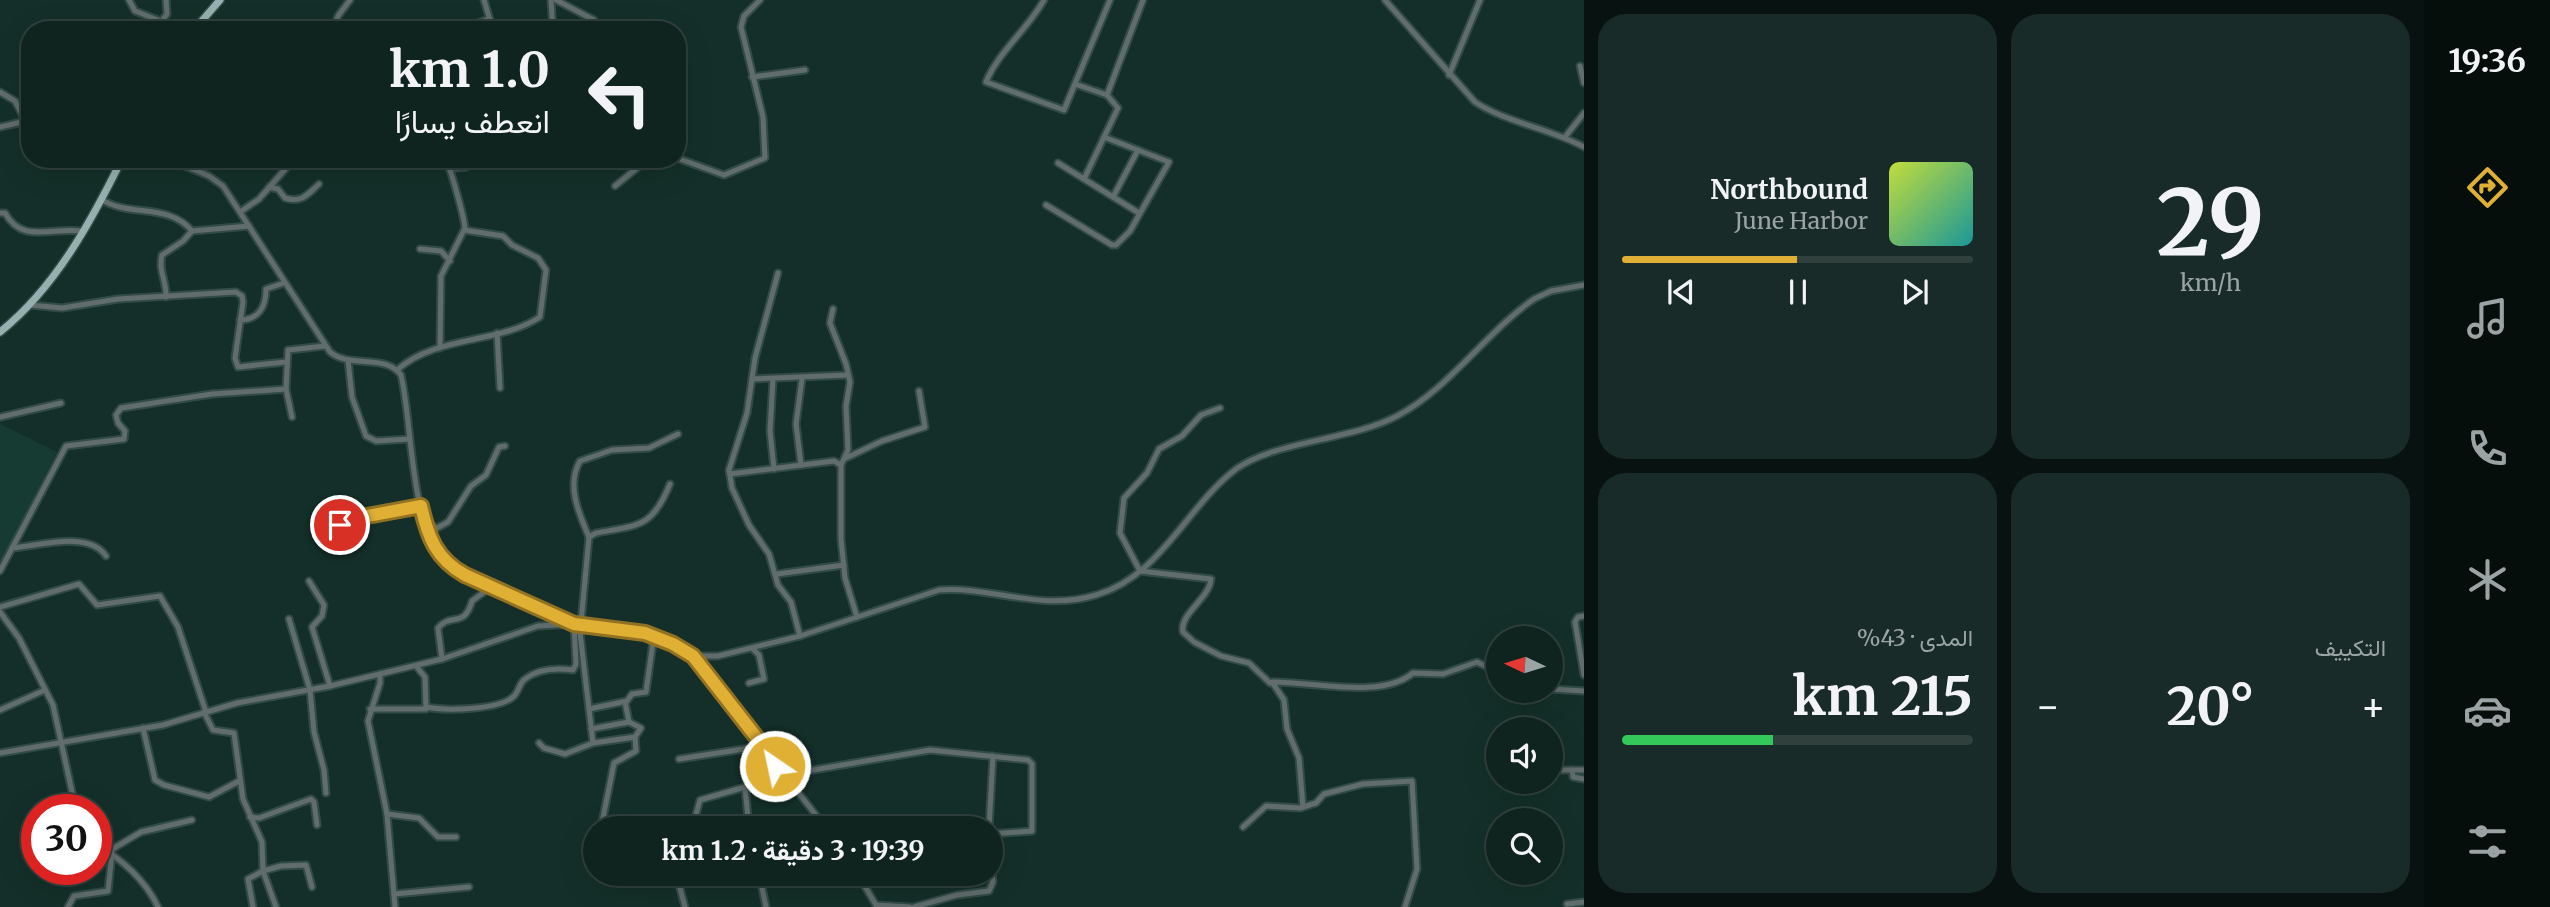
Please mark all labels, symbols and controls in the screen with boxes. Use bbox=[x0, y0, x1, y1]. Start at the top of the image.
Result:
text: 1.0 km bbox=[389, 39, 550, 100]
text: 19:36 bbox=[2448, 41, 2526, 81]
icon: left bbox=[574, 49, 665, 140]
text: انعطف يسارًا bbox=[395, 102, 550, 142]
icon: directions bbox=[2463, 163, 2512, 212]
text: 29 bbox=[2156, 165, 2265, 280]
text: Northbound bbox=[1710, 173, 1868, 206]
text: June Harbor bbox=[1735, 206, 1868, 235]
text: km/h bbox=[2180, 268, 2241, 297]
icon: previous bbox=[1662, 273, 1700, 311]
icon: pause bbox=[1779, 273, 1817, 311]
icon: next bbox=[1896, 273, 1934, 311]
icon: music bbox=[2463, 294, 2512, 343]
icon: phone bbox=[2463, 424, 2512, 473]
pin bbox=[310, 495, 370, 555]
icon: arrive bbox=[321, 506, 359, 544]
icon: climate bbox=[2463, 555, 2512, 604]
text: المدى · 43% bbox=[1857, 623, 1973, 652]
north arrow bbox=[1486, 626, 1563, 704]
map controls bbox=[1486, 626, 1563, 885]
text: التكييف bbox=[2315, 633, 2386, 662]
text: 215 km bbox=[1792, 664, 1973, 729]
text: 20° bbox=[2166, 674, 2255, 739]
text: − bbox=[2035, 683, 2060, 730]
text: + bbox=[2361, 683, 2386, 730]
icon: car bbox=[2463, 686, 2512, 735]
button: sound bbox=[1486, 717, 1563, 794]
position arrow bbox=[738, 729, 812, 803]
speed limit sign: 30 bbox=[21, 794, 112, 885]
button: search bbox=[1486, 808, 1563, 885]
icon: filters bbox=[2463, 817, 2512, 866]
text: 19:39 · 3 دقيقة · 1.2 km bbox=[661, 834, 925, 867]

